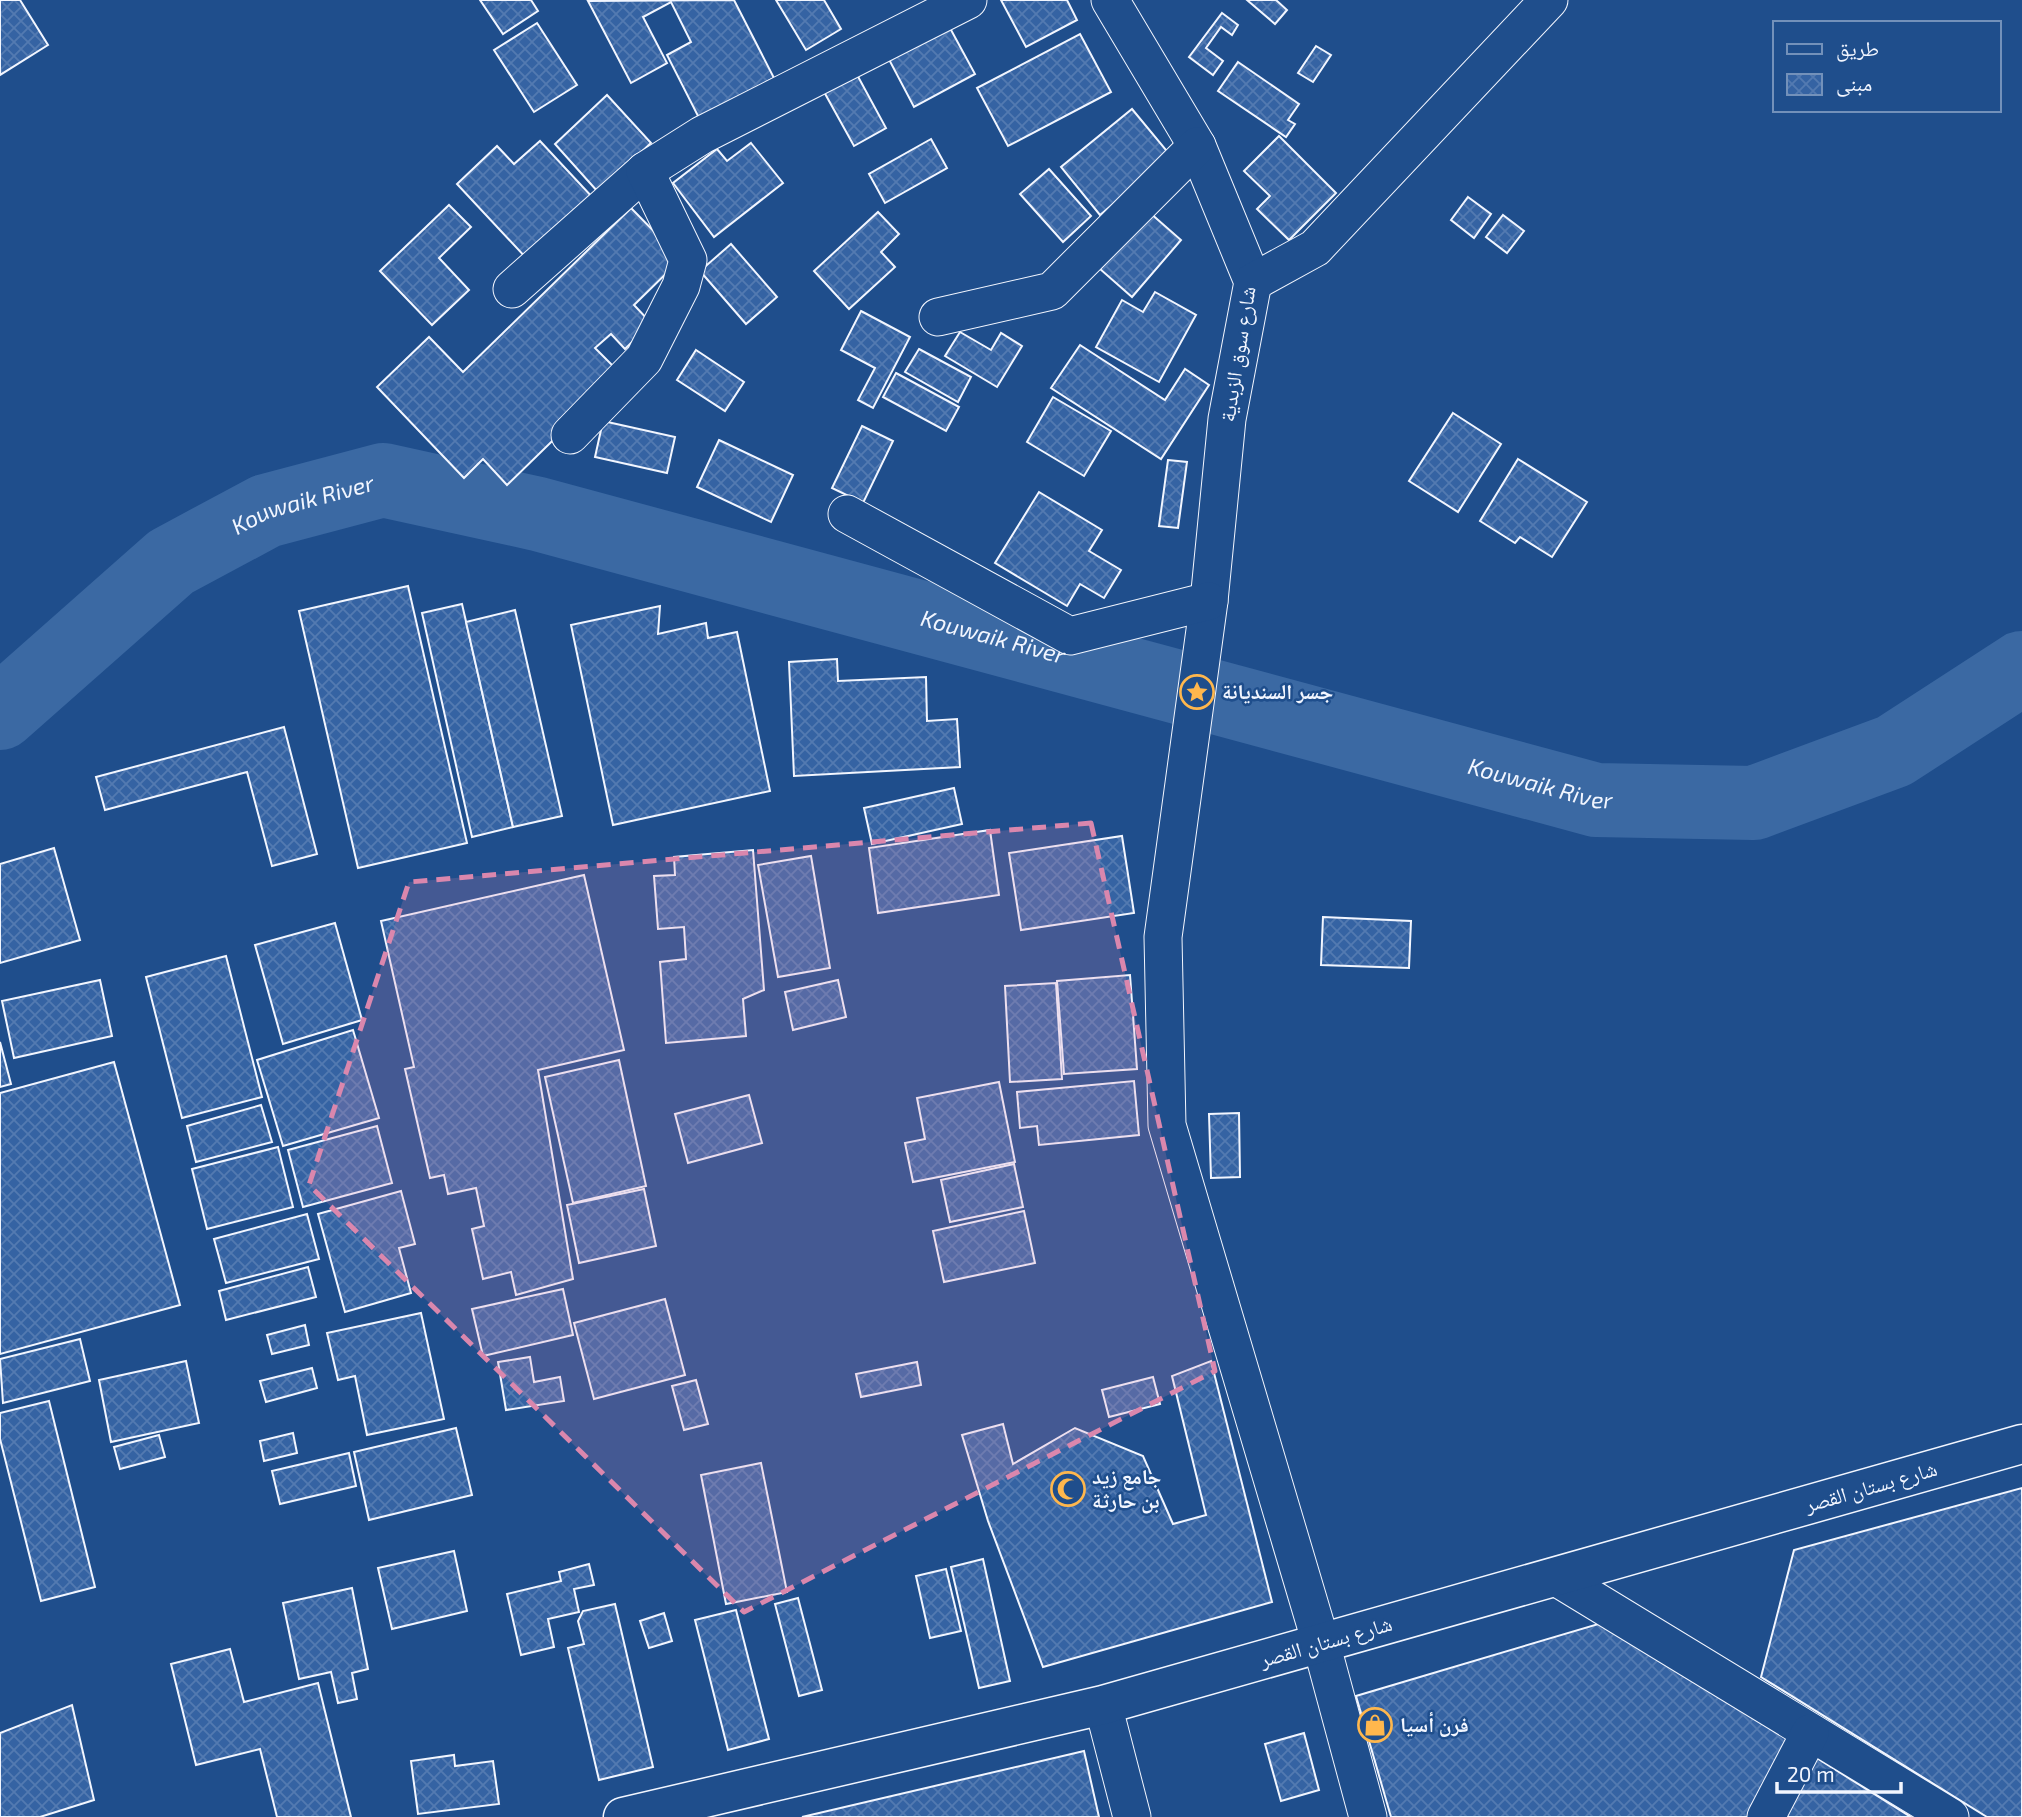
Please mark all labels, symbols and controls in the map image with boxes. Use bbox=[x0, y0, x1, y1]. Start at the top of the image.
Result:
legend bbox=[1773, 21, 2001, 112]
text: طريق bbox=[1836, 35, 1879, 62]
text: مبنى bbox=[1836, 70, 1872, 97]
street label: شارع سوق الزبدية bbox=[1213, 284, 1262, 424]
water label: Kouwaik River bbox=[226, 468, 378, 540]
water label: Kouwaik River bbox=[918, 603, 1069, 669]
place icon: جسر السنديانة bbox=[1178, 673, 1216, 711]
place label: جسر السنديانة bbox=[1222, 678, 1333, 704]
water label: Kouwaik River bbox=[1465, 751, 1614, 813]
street label: شارع بستان القصر bbox=[1801, 1455, 1940, 1519]
place label: جامع زيد بن حارثة bbox=[1092, 1463, 1161, 1514]
mosque icon: جامع زيد بن حارثة bbox=[1049, 1470, 1087, 1508]
street label: شارع بستان القصر bbox=[1256, 1610, 1395, 1674]
shop icon: فرن أسيا bbox=[1356, 1706, 1394, 1744]
place label: فرن أسيا bbox=[1400, 1711, 1469, 1737]
scale bar bbox=[1777, 1750, 1901, 1794]
text: 20 m bbox=[1787, 1761, 1835, 1786]

